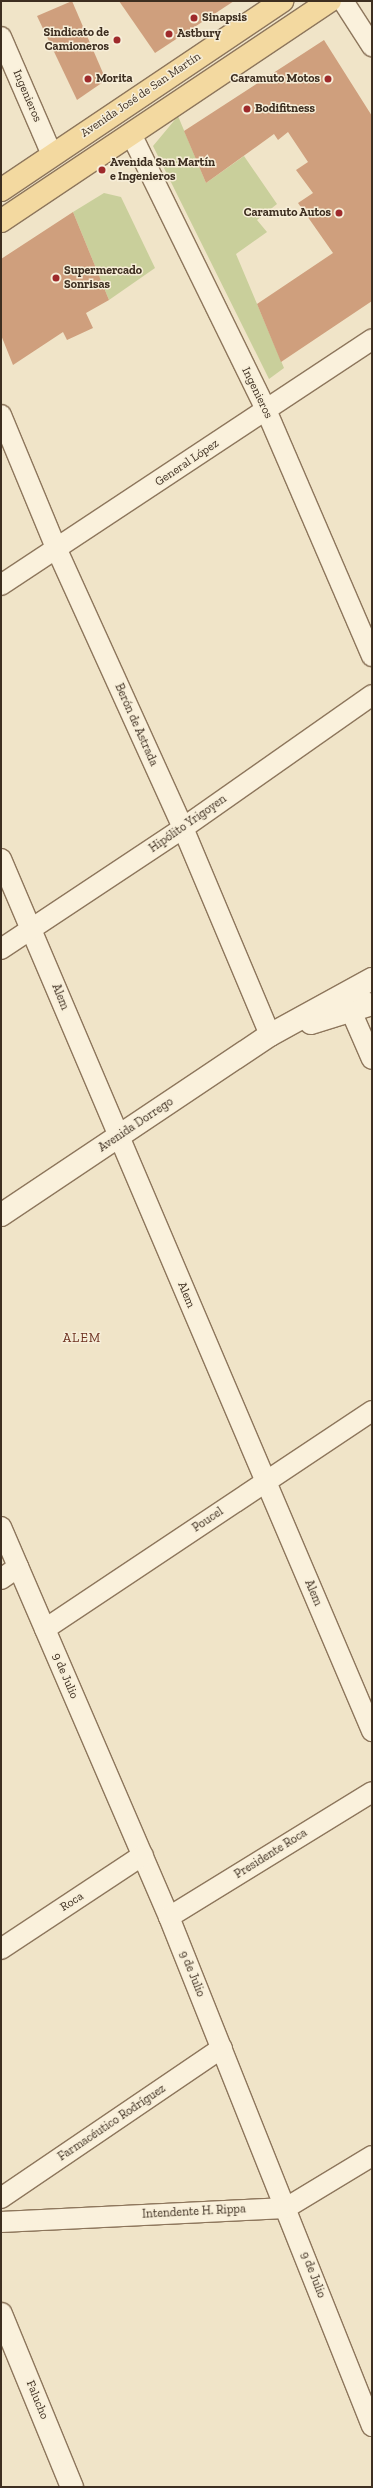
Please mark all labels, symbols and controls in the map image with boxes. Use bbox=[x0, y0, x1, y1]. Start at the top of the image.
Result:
place label: Sinapsis bbox=[202, 11, 247, 25]
marker: Sinapsis bbox=[189, 13, 199, 23]
place label: Sindicato de Camioneros bbox=[44, 26, 109, 54]
place label: Astbury bbox=[177, 27, 221, 41]
marker: Astbury bbox=[164, 29, 174, 39]
marker: Sindicato de Camioneros bbox=[112, 35, 122, 45]
street label: Avenida José de San Martín bbox=[78, 49, 204, 141]
street label: Ingenieros bbox=[10, 68, 44, 124]
place label: Morita bbox=[96, 72, 133, 86]
place label: Caramuto Motos bbox=[231, 72, 320, 86]
marker: Morita bbox=[83, 74, 93, 84]
marker: Caramuto Motos bbox=[323, 74, 333, 84]
place label: Bodifitness bbox=[255, 102, 315, 116]
marker: Bodifitness bbox=[242, 104, 252, 114]
place label: Avenida San Martín e Ingenieros bbox=[110, 156, 215, 184]
marker: Avenida San Martín e Ingenieros bbox=[97, 165, 107, 175]
place label: Caramuto Autos bbox=[243, 206, 331, 220]
marker: Caramuto Autos bbox=[334, 208, 344, 218]
place label: Supermercado Sonrisas bbox=[64, 264, 142, 292]
marker: Supermercado Sonrisas bbox=[51, 273, 61, 283]
street label: Ingenieros bbox=[238, 365, 276, 421]
street label: General López bbox=[152, 436, 222, 490]
street label: Berón de Astrada bbox=[111, 681, 161, 769]
street label: Hipólito Yrigoyen bbox=[147, 792, 229, 856]
street label: Alem bbox=[48, 982, 72, 1012]
street label: Avenida Dorrego bbox=[96, 1095, 176, 1155]
street label: Alem bbox=[174, 1280, 198, 1310]
district label: ALEM bbox=[63, 1330, 101, 1346]
street label: Poucel bbox=[190, 1505, 226, 1535]
street label: Alem bbox=[301, 1578, 325, 1608]
street label: 9 de Julio bbox=[49, 1651, 81, 1701]
street label: Presidente Roca bbox=[232, 1826, 310, 1882]
street label: Roca bbox=[58, 1889, 86, 1915]
street label: 9 de Julio bbox=[176, 1949, 208, 1999]
street label: Farmacéutico Rodríguez bbox=[55, 2082, 169, 2164]
street label: Intendente H. Rippa bbox=[142, 2202, 246, 2222]
street label: 9 de Julio bbox=[298, 2250, 328, 2300]
street label: Falucho bbox=[23, 2378, 51, 2422]

